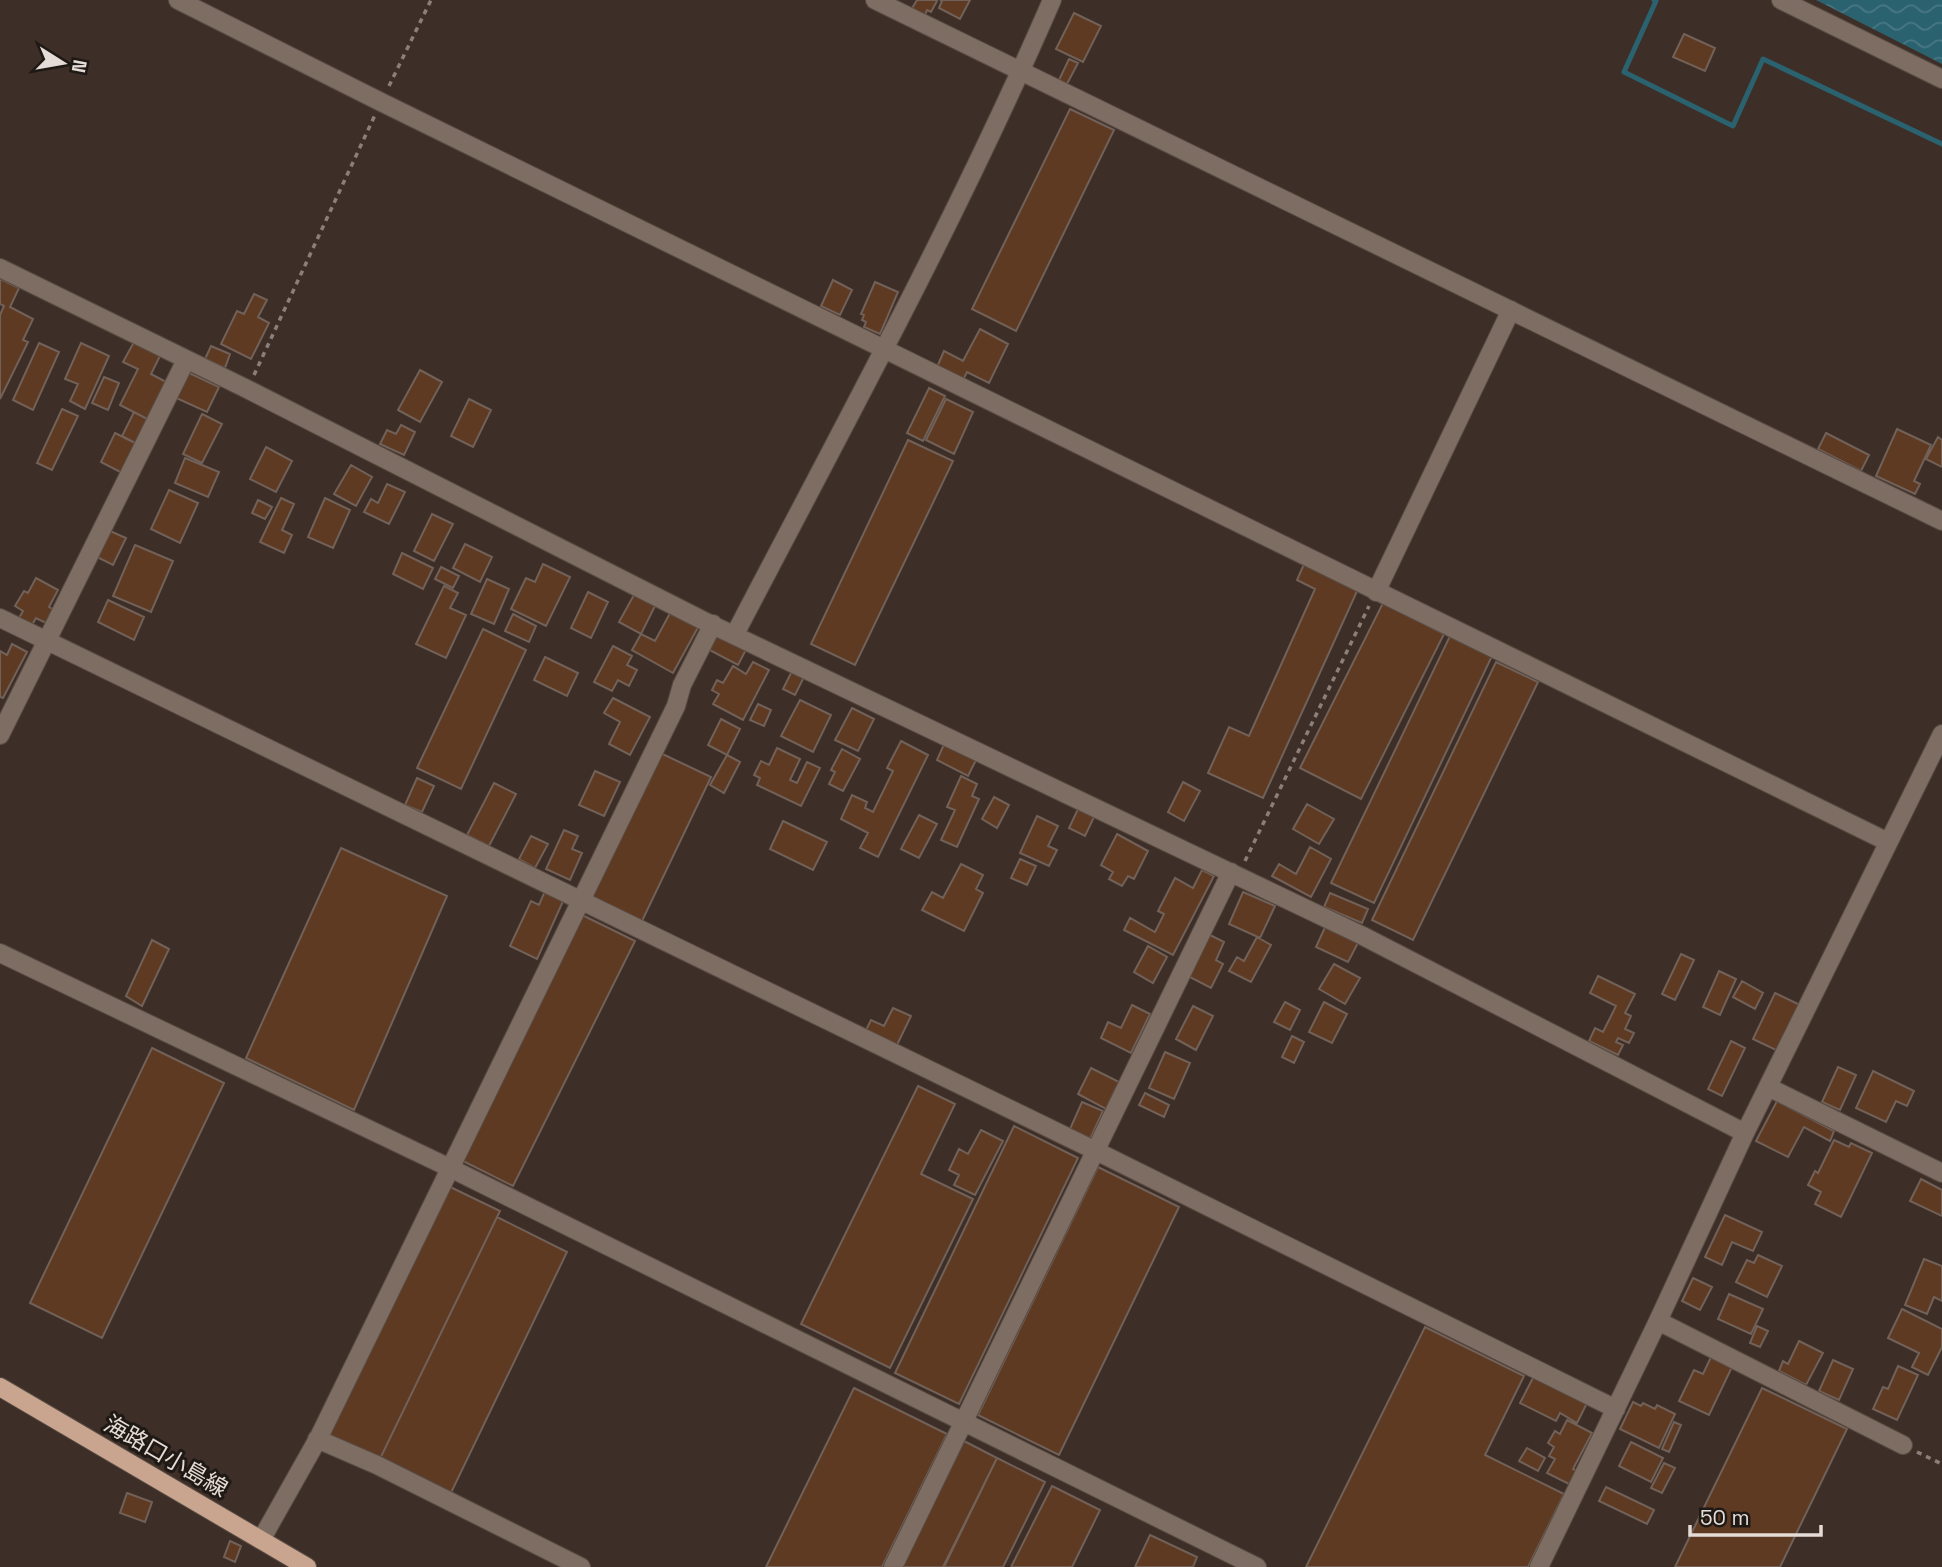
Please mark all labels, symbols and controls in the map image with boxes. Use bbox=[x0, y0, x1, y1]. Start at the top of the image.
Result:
north arrow bbox=[28, 28, 98, 98]
text: N bbox=[66, 58, 93, 75]
street label: 海路口小島線 bbox=[99, 1409, 233, 1503]
scale bar bbox=[1690, 1494, 1821, 1538]
text: 50 m bbox=[1700, 1504, 1750, 1531]

